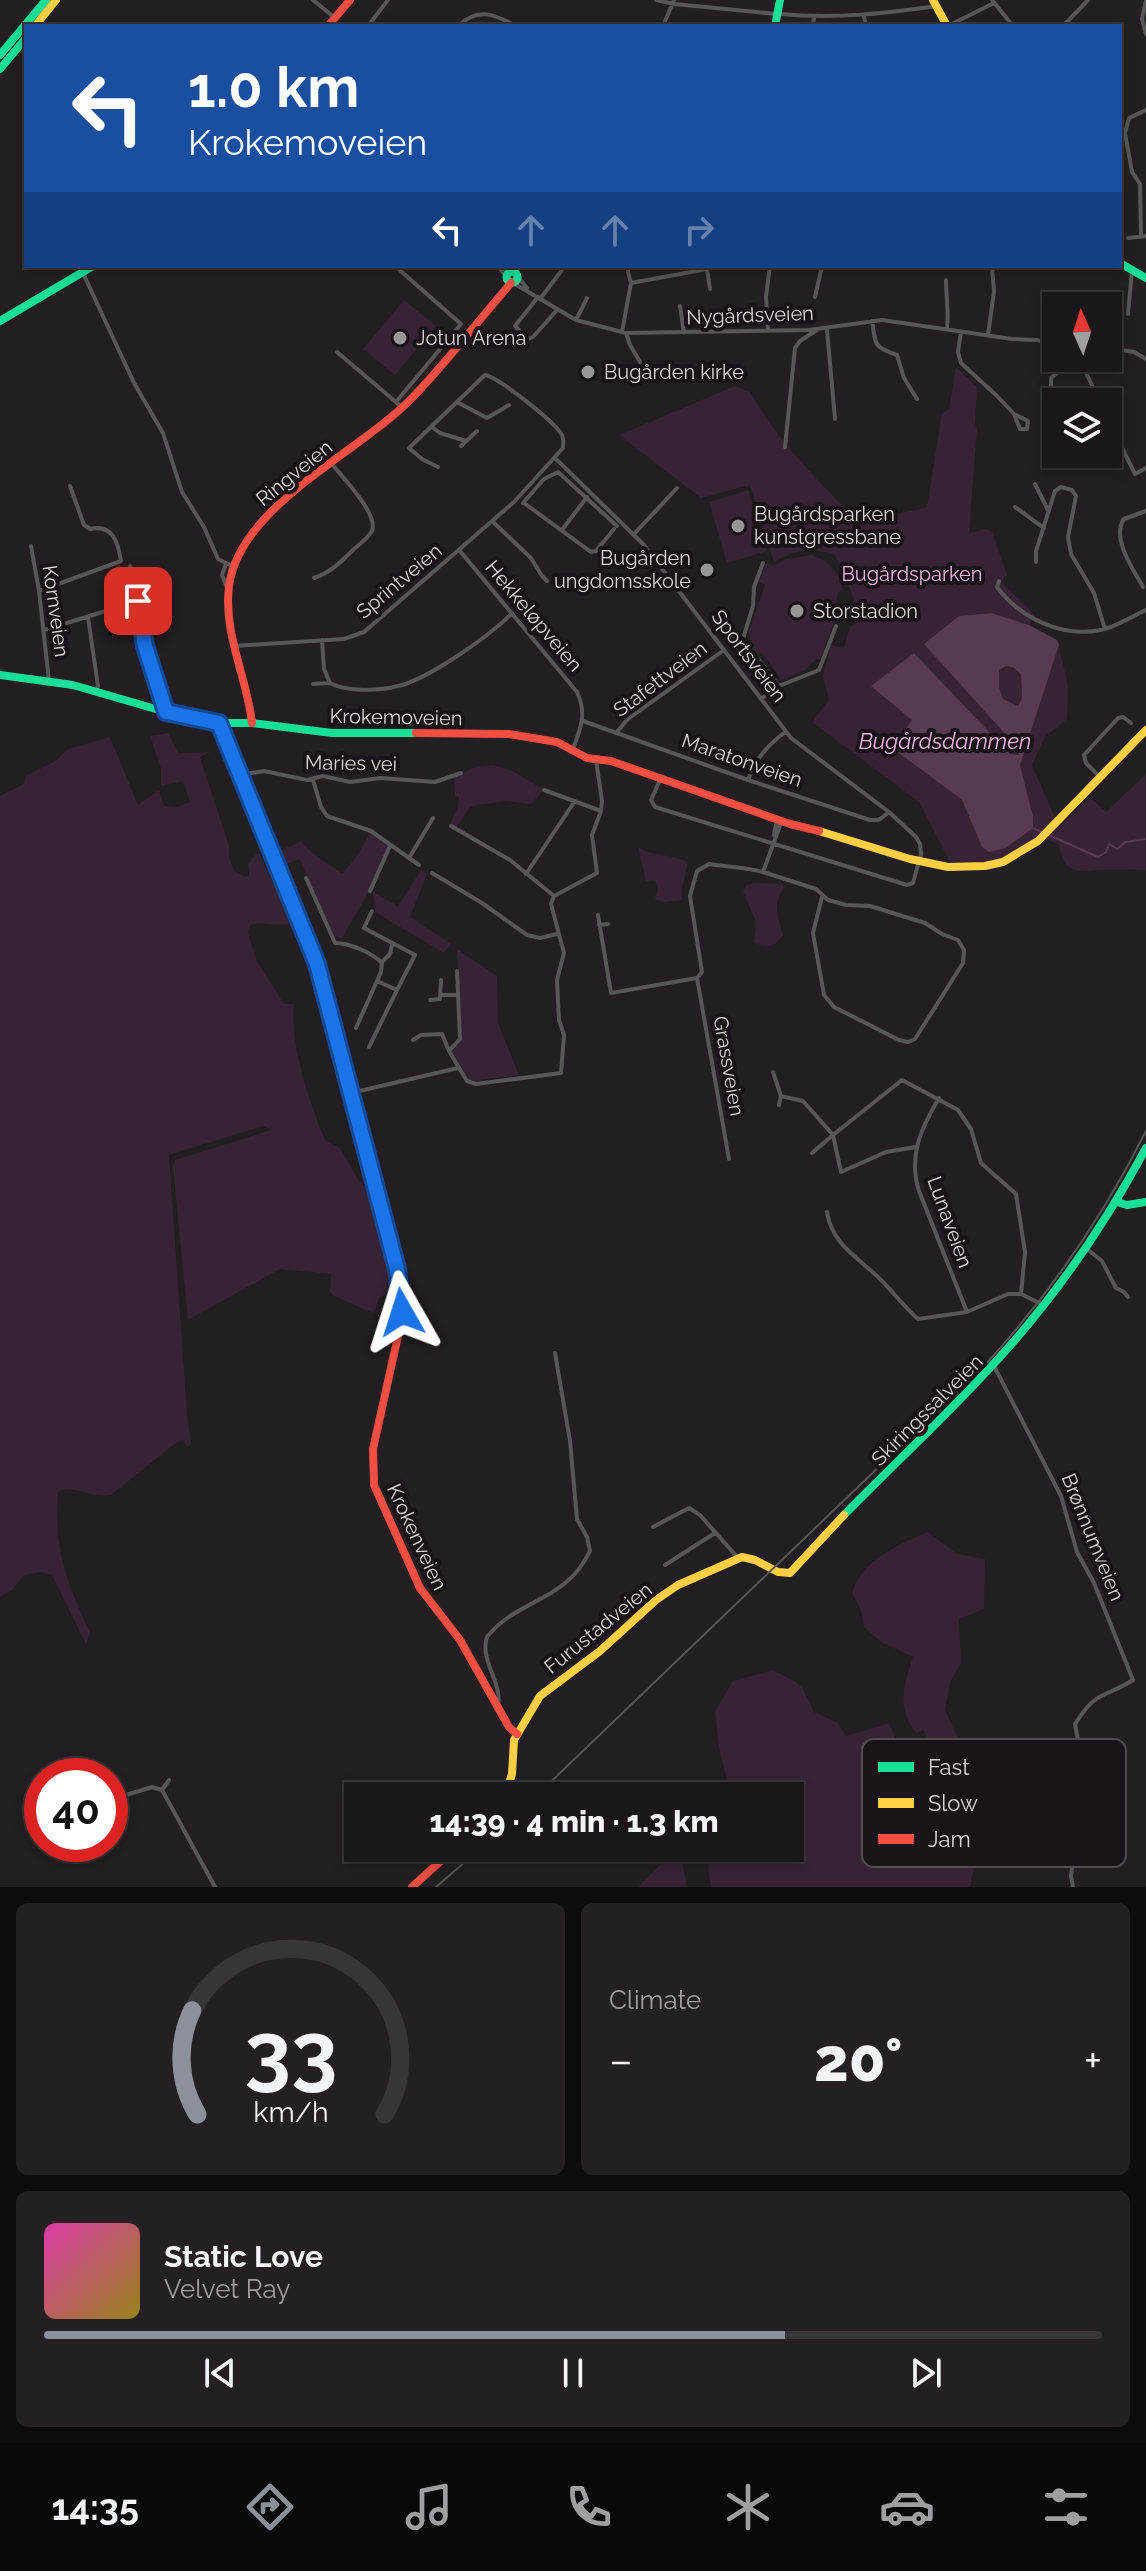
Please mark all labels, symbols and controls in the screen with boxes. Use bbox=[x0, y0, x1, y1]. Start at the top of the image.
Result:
text: 1.0 km bbox=[188, 54, 359, 120]
icon: left bbox=[56, 56, 160, 160]
text: Krokemoveien bbox=[188, 121, 427, 163]
icon: left bbox=[425, 208, 469, 252]
icon: ahead bbox=[509, 208, 553, 252]
icon: ahead bbox=[593, 208, 637, 252]
icon: right bbox=[677, 208, 721, 252]
north arrow bbox=[1042, 292, 1122, 372]
map controls bbox=[1042, 292, 1122, 468]
street label: Nygårdsveien bbox=[686, 301, 814, 329]
place label: Jotun Arena bbox=[416, 326, 526, 350]
marker: Jotun Arena bbox=[391, 329, 409, 347]
place label: Bugården kirke bbox=[604, 360, 744, 384]
marker: Bugården kirke bbox=[579, 363, 597, 381]
button: layers bbox=[1042, 388, 1122, 468]
street label: Ringveien bbox=[251, 435, 337, 511]
place label: Bugårdsparken kunstgressbane bbox=[754, 502, 901, 549]
marker: Bugårdsparken kunstgressbane bbox=[729, 517, 747, 535]
street label: Sprintveien bbox=[351, 538, 447, 624]
place label: Bugården ungdomsskole bbox=[554, 546, 691, 593]
street label: Hekkeløpveien bbox=[481, 555, 587, 677]
marker: Bugården ungdomsskole bbox=[698, 561, 716, 579]
park label: Bugårdsparken bbox=[841, 562, 983, 586]
street label: Kornveien bbox=[38, 564, 74, 658]
pin bbox=[104, 567, 172, 635]
icon: arrive bbox=[116, 579, 160, 623]
place label: Storstadion bbox=[813, 599, 918, 623]
marker: Storstadion bbox=[788, 602, 806, 620]
street label: Sportsveien bbox=[707, 605, 791, 707]
street label: Stafettveien bbox=[609, 636, 711, 722]
street label: Krokemoveien bbox=[329, 704, 463, 730]
street label: Maratonveien bbox=[679, 728, 805, 792]
water label: Bugårdsdammen bbox=[859, 728, 1031, 754]
street label: Maries vei bbox=[305, 750, 397, 776]
street label: Grassveien bbox=[708, 1014, 750, 1118]
street label: Lunaveien bbox=[922, 1173, 978, 1271]
position arrow bbox=[360, 1270, 444, 1354]
street label: Skiringssalveien bbox=[866, 1349, 988, 1471]
street label: Brønnumveien bbox=[1057, 1470, 1129, 1604]
street label: Krokenveien bbox=[382, 1480, 452, 1594]
street label: Furustadveien bbox=[539, 1577, 657, 1679]
legend bbox=[862, 1739, 1126, 1867]
text: Fast bbox=[928, 1754, 970, 1780]
speed limit sign: 40 bbox=[24, 1758, 128, 1862]
text: Slow bbox=[928, 1790, 978, 1816]
text: 14:39 · 4 min · 1.3 km bbox=[430, 1804, 718, 1839]
text: Jam bbox=[928, 1826, 971, 1852]
text: Climate bbox=[609, 1985, 701, 2015]
text: 33 bbox=[244, 2003, 337, 2100]
text: 20° bbox=[814, 2025, 902, 2095]
text: − bbox=[609, 2035, 633, 2086]
text: + bbox=[1084, 2035, 1102, 2086]
text: km/h bbox=[253, 2095, 328, 2129]
text: Static Love bbox=[164, 2239, 323, 2274]
text: Velvet Ray bbox=[164, 2274, 290, 2304]
icon: previous bbox=[198, 2351, 242, 2395]
icon: pause bbox=[551, 2351, 595, 2395]
icon: next bbox=[904, 2351, 948, 2395]
icon: directions bbox=[242, 2479, 298, 2535]
icon: music bbox=[401, 2479, 457, 2535]
icon: phone bbox=[561, 2479, 617, 2535]
icon: climate bbox=[720, 2479, 776, 2535]
icon: car bbox=[879, 2479, 935, 2535]
icon: filters bbox=[1038, 2479, 1094, 2535]
text: 14:35 bbox=[52, 2486, 139, 2528]

